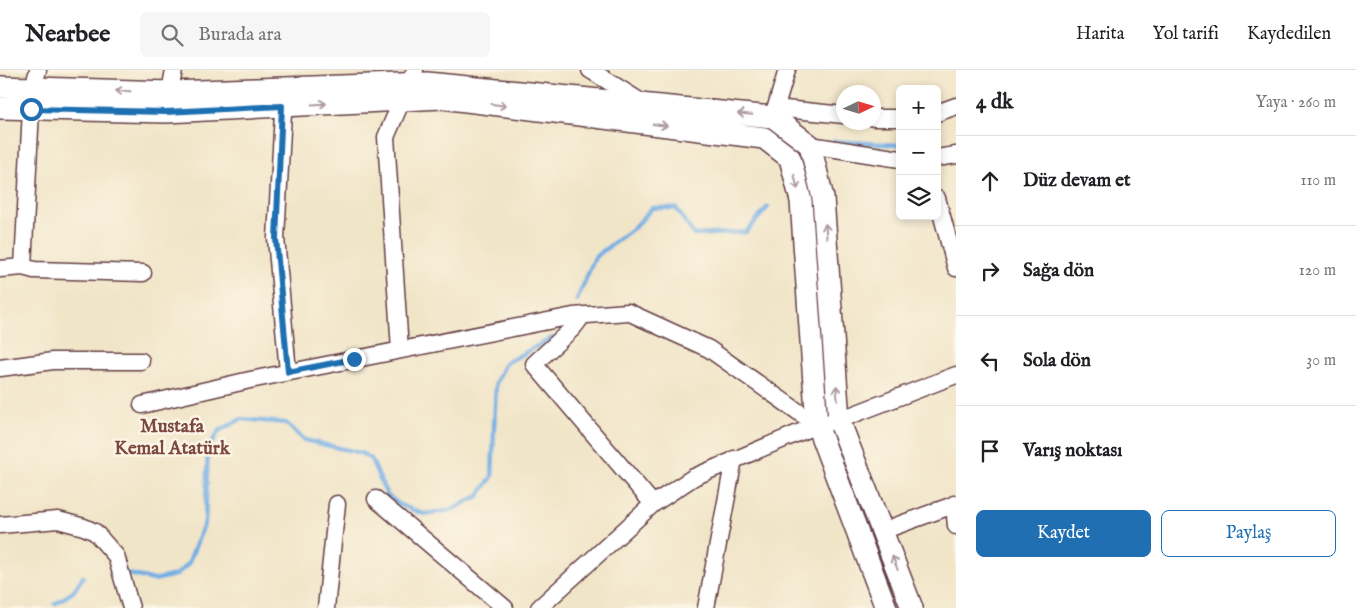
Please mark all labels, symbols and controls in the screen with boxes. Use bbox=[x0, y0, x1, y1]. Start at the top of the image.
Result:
search box bbox=[140, 12, 490, 57]
text: Nearbee bbox=[25, 19, 110, 50]
icon: search bbox=[158, 21, 186, 49]
text: Burada ara bbox=[198, 23, 282, 47]
text: Harita bbox=[1076, 23, 1125, 46]
text: Yol tarifi bbox=[1153, 23, 1219, 46]
text: Kaydedilen bbox=[1247, 23, 1331, 46]
north arrow bbox=[836, 85, 881, 130]
map controls bbox=[896, 85, 941, 220]
button: + bbox=[896, 85, 941, 130]
one-way arrow bbox=[115, 86, 131, 95]
text: 4 dk bbox=[976, 89, 1013, 116]
text: Yaya · 260 m bbox=[1256, 93, 1336, 113]
route start bbox=[20, 98, 43, 121]
one-way arrow bbox=[311, 100, 327, 109]
one-way arrow bbox=[491, 100, 507, 110]
one-way arrow bbox=[737, 109, 753, 119]
one-way arrow bbox=[652, 120, 668, 130]
button: − bbox=[896, 130, 941, 175]
icon: ahead bbox=[976, 167, 1004, 195]
text: Düz devam et bbox=[1023, 169, 1131, 193]
text: 110 m bbox=[1300, 171, 1336, 191]
one-way arrow bbox=[792, 174, 801, 190]
button: layers bbox=[896, 175, 941, 220]
one-way arrow bbox=[821, 223, 830, 239]
icon: right bbox=[976, 257, 1004, 285]
text: Sağa dön bbox=[1023, 259, 1094, 283]
text: 120 m bbox=[1299, 261, 1336, 281]
icon: left bbox=[976, 347, 1004, 375]
route end bbox=[343, 348, 366, 371]
text: Sola dön bbox=[1023, 349, 1091, 373]
text: 30 m bbox=[1306, 351, 1336, 371]
one-way arrow bbox=[832, 385, 842, 401]
district label: Mustafa Kemal Atatürk bbox=[114, 415, 231, 461]
icon: arrive bbox=[976, 437, 1004, 465]
text: Varış noktası bbox=[1023, 439, 1122, 463]
button: Kaydet bbox=[976, 510, 1151, 557]
button: Paylaş bbox=[1161, 510, 1336, 557]
one-way arrow bbox=[889, 555, 898, 570]

